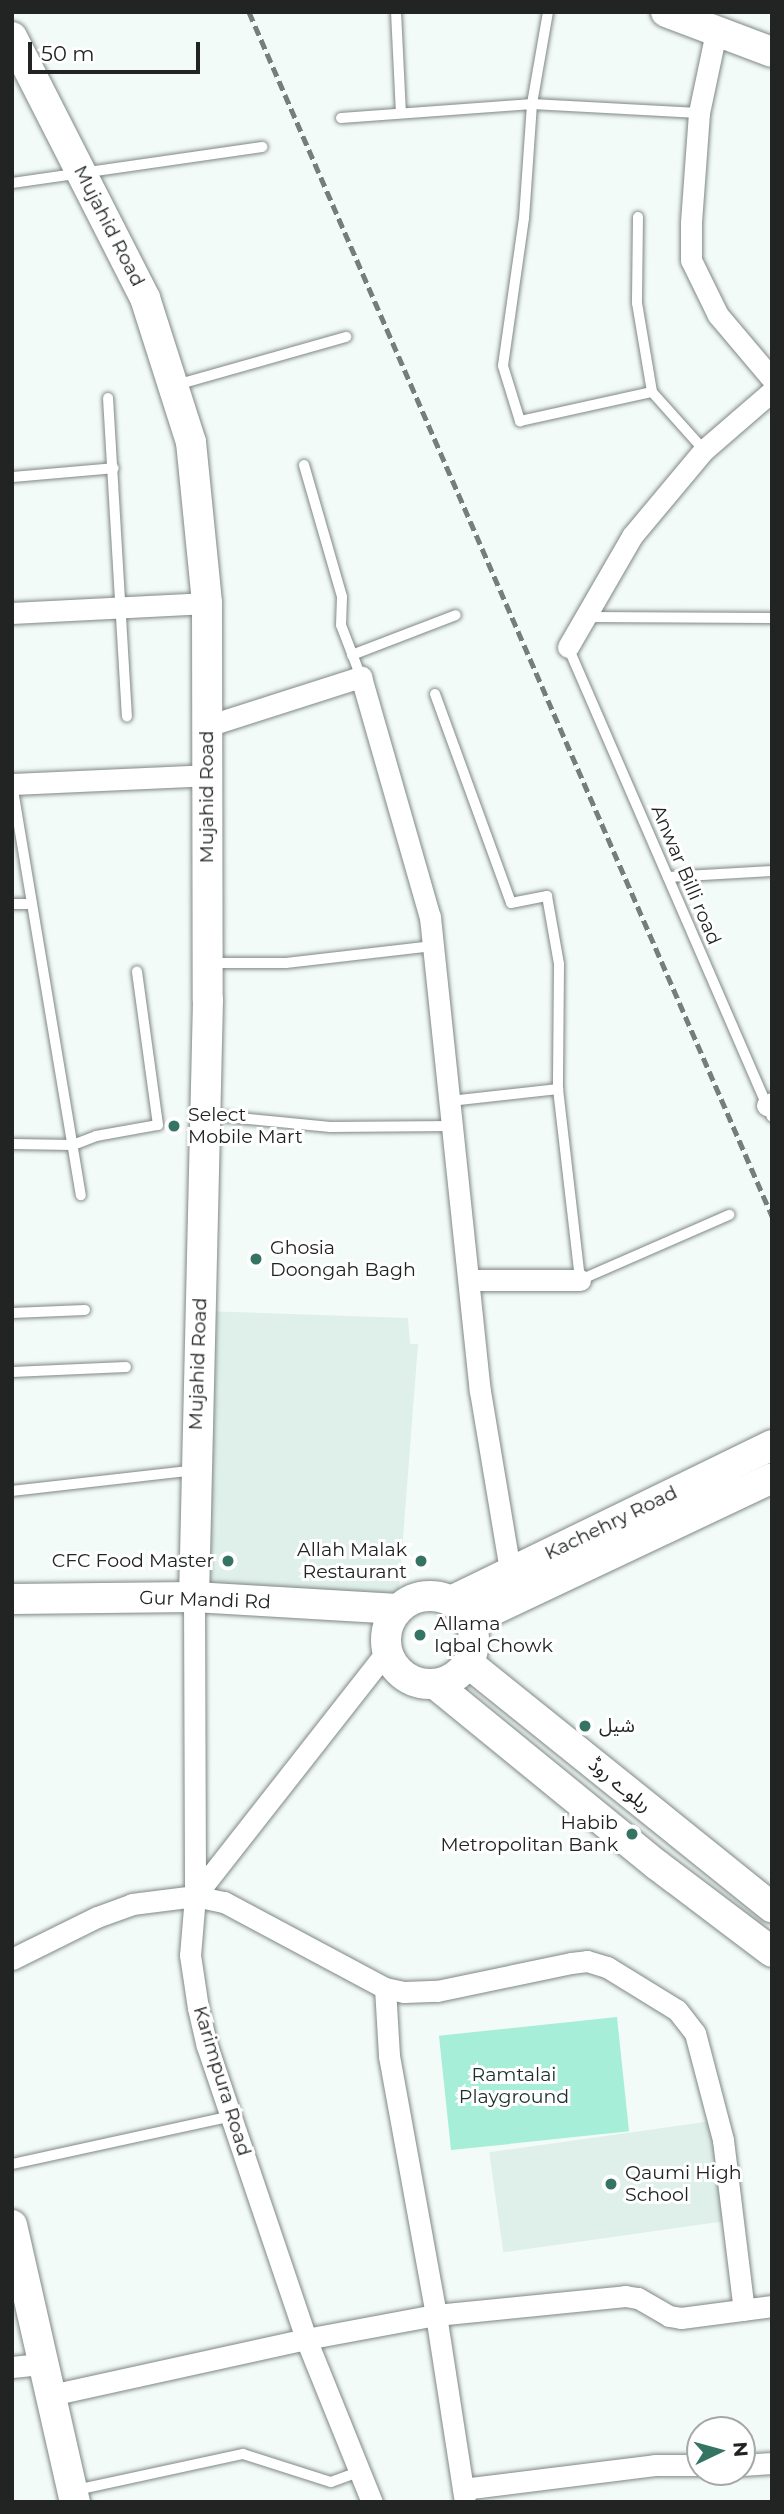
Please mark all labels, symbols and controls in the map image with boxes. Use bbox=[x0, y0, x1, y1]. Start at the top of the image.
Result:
scale bar bbox=[32, 28, 203, 72]
text: 50 m bbox=[41, 41, 95, 66]
street label: Mujahid Road bbox=[69, 162, 149, 290]
street label: Mujahid Road bbox=[196, 731, 218, 863]
street label: Anwar Billi road bbox=[646, 802, 726, 948]
place label: Select Mobile Mart bbox=[188, 1104, 303, 1148]
marker: Select Mobile Mart bbox=[166, 1118, 182, 1134]
place label: Ghosia Doongah Bagh bbox=[270, 1237, 416, 1281]
marker: Ghosia Doongah Bagh bbox=[248, 1251, 264, 1267]
street label: Mujahid Road bbox=[184, 1297, 212, 1431]
street label: Kachehry Road bbox=[541, 1481, 681, 1565]
place label: Allah Malak Restaurant bbox=[297, 1539, 407, 1583]
place label: CFC Food Master bbox=[52, 1550, 214, 1572]
marker: CFC Food Master bbox=[220, 1553, 236, 1569]
marker: Allah Malak Restaurant bbox=[413, 1553, 429, 1569]
street label: Gur Mandi Rd bbox=[139, 1586, 271, 1614]
place label: Allama Iqbal Chowk bbox=[434, 1613, 553, 1657]
marker: Allama Iqbal Chowk bbox=[412, 1627, 428, 1643]
place label: شیل bbox=[599, 1715, 635, 1737]
marker: شیل bbox=[577, 1718, 593, 1734]
street label: ریلوے روڈ bbox=[584, 1753, 656, 1817]
place label: Habib Metropolitan Bank bbox=[440, 1812, 618, 1856]
marker: Habib Metropolitan Bank bbox=[624, 1826, 640, 1842]
street label: Karimpura Road bbox=[188, 2003, 256, 2159]
park label: Ramtalai Playground bbox=[459, 2064, 569, 2108]
place label: Qaumi High School bbox=[625, 2162, 742, 2206]
marker: Qaumi High School bbox=[603, 2176, 619, 2192]
north arrow bbox=[686, 2416, 756, 2486]
text: N bbox=[728, 2441, 753, 2458]

